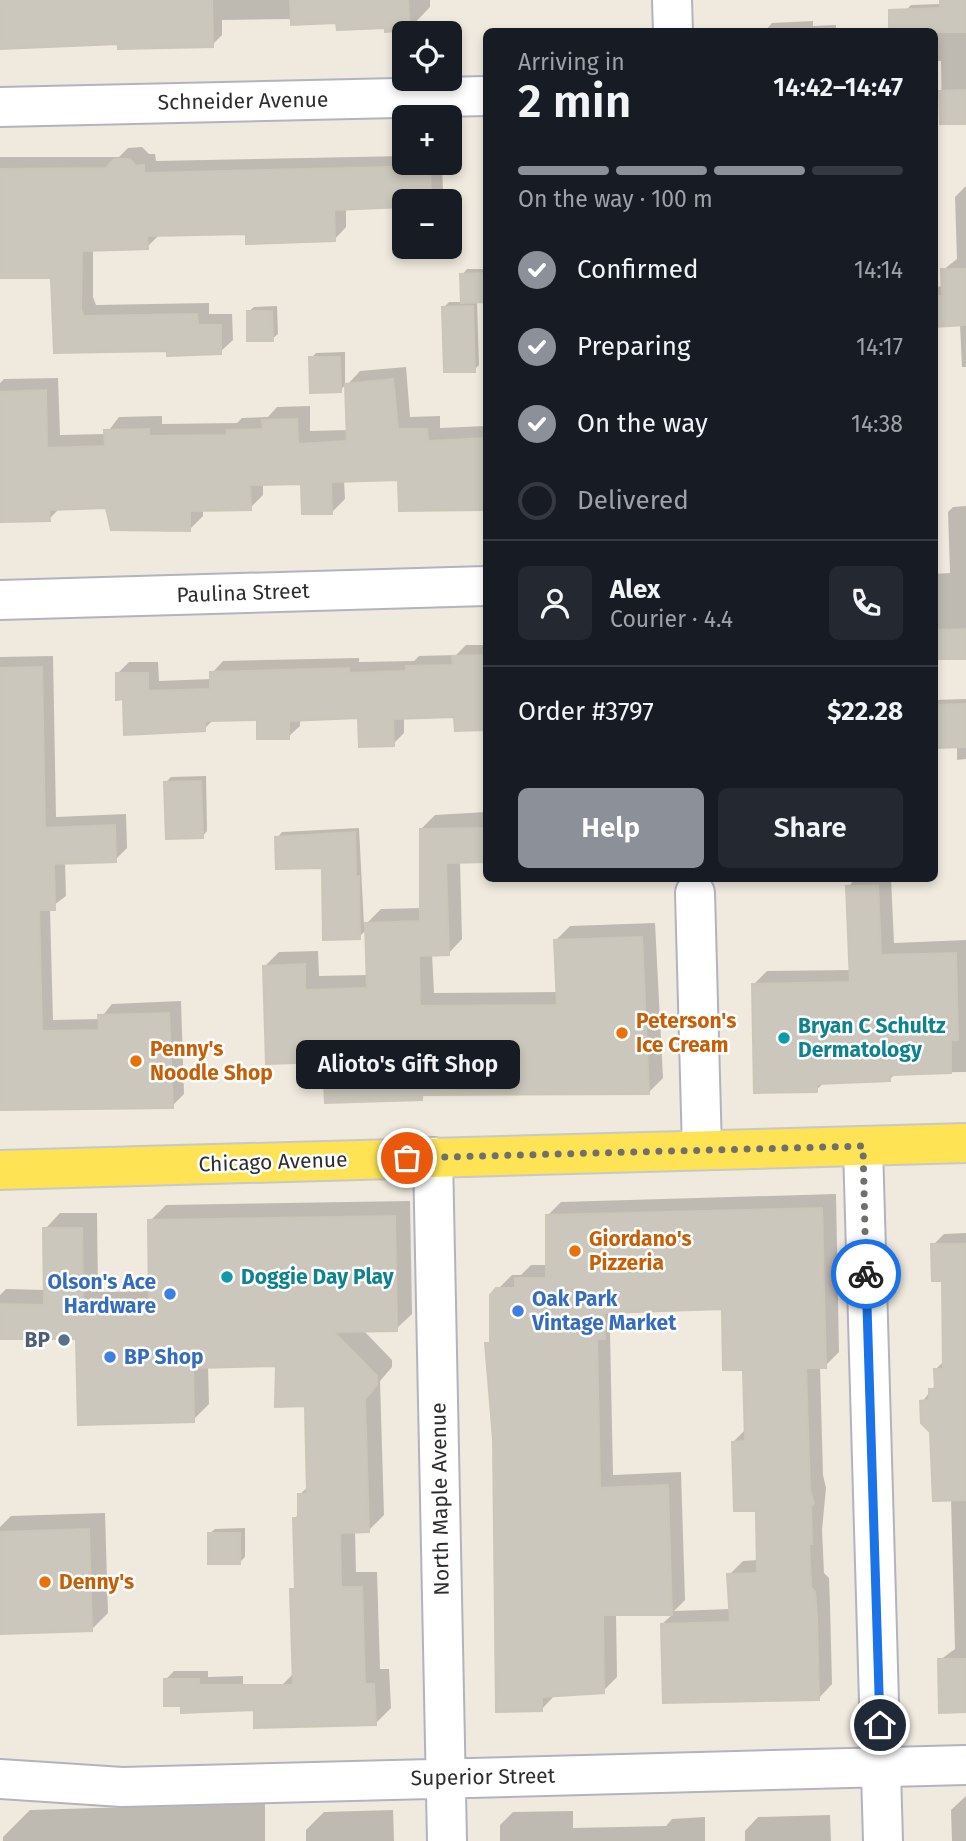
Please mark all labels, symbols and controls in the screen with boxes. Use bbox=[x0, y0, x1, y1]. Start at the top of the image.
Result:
map controls bbox=[392, 21, 462, 259]
button: locate bbox=[392, 21, 462, 91]
text: Arriving in bbox=[518, 48, 625, 76]
text: 14:42–14:47 bbox=[773, 72, 903, 103]
text: 2 min bbox=[518, 74, 631, 129]
street label: Schneider Avenue bbox=[157, 87, 329, 115]
button: + bbox=[392, 105, 462, 175]
text: On the way · 100 m bbox=[518, 185, 713, 213]
button: − bbox=[392, 189, 462, 259]
icon: check bbox=[518, 251, 556, 289]
text: Confirmed bbox=[577, 254, 698, 285]
text: 14:14 bbox=[854, 256, 903, 284]
icon: check bbox=[518, 328, 556, 366]
text: Preparing bbox=[577, 331, 690, 362]
text: 14:17 bbox=[856, 333, 903, 361]
icon: check bbox=[518, 405, 556, 443]
text: On the way bbox=[577, 408, 708, 439]
text: 14:38 bbox=[851, 410, 903, 438]
text: Delivered bbox=[577, 485, 689, 516]
button: person bbox=[518, 566, 592, 640]
button: phone bbox=[829, 566, 903, 640]
text: Alex bbox=[610, 574, 660, 605]
street label: Paulina Street bbox=[176, 578, 310, 608]
text: Courier · 4.4 bbox=[610, 605, 733, 633]
text: Order #3797 bbox=[518, 696, 654, 727]
text: $22.28 bbox=[827, 696, 903, 727]
button: Help bbox=[518, 788, 704, 868]
button: Share bbox=[718, 788, 903, 868]
place label: Peterson's Ice Cream bbox=[636, 1008, 736, 1058]
place label: Bryan C Schultz Dermatology bbox=[798, 1013, 946, 1063]
marker: Peterson's Ice Cream bbox=[614, 1025, 630, 1041]
marker: Bryan C Schultz Dermatology bbox=[776, 1030, 792, 1046]
place label: Penny's Noodle Shop bbox=[150, 1036, 273, 1086]
callout: Alioto's Gift Shop bbox=[295, 1039, 519, 1088]
text: Alioto's Gift Shop bbox=[318, 1050, 498, 1078]
marker: Penny's Noodle Shop bbox=[128, 1053, 144, 1069]
pin bbox=[377, 1128, 437, 1188]
icon: bag bbox=[388, 1139, 426, 1177]
street label: Chicago Avenue bbox=[198, 1146, 348, 1178]
place label: Giordano's Pizzeria bbox=[589, 1226, 692, 1276]
courier bbox=[831, 1239, 901, 1309]
marker: Giordano's Pizzeria bbox=[567, 1243, 583, 1259]
icon: bike bbox=[847, 1255, 885, 1293]
place label: Doggie Day Play bbox=[241, 1264, 394, 1290]
place label: Olson's Ace Hardware bbox=[47, 1269, 156, 1319]
marker: Doggie Day Play bbox=[219, 1269, 235, 1285]
marker: Olson's Ace Hardware bbox=[162, 1286, 178, 1302]
place label: Oak Park Vintage Market bbox=[531, 1286, 677, 1336]
marker: Oak Park Vintage Market bbox=[510, 1303, 526, 1319]
place label: BP bbox=[24, 1327, 50, 1353]
marker: BP bbox=[56, 1332, 72, 1348]
place label: BP Shop bbox=[124, 1344, 203, 1370]
marker: BP Shop bbox=[102, 1349, 118, 1365]
street label: North Maple Avenue bbox=[425, 1402, 455, 1596]
place label: Denny's bbox=[59, 1569, 134, 1595]
marker: Denny's bbox=[37, 1574, 53, 1590]
pin bbox=[850, 1695, 910, 1755]
icon: home bbox=[861, 1706, 899, 1744]
street label: Superior Street bbox=[411, 1763, 556, 1791]

